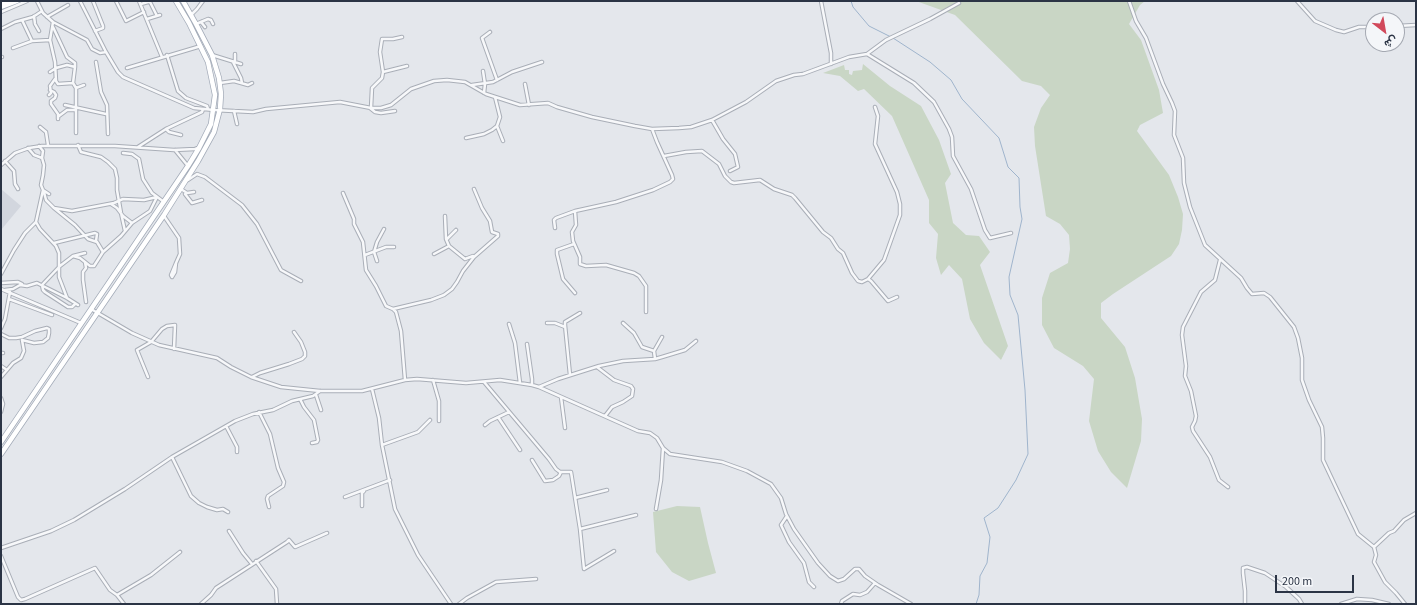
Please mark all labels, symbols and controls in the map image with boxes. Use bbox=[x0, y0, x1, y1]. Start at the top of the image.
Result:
north arrow bbox=[1365, 12, 1405, 52]
text: ش bbox=[1381, 32, 1400, 52]
scale bar bbox=[1277, 567, 1356, 593]
text: 200 m bbox=[1282, 573, 1312, 590]

